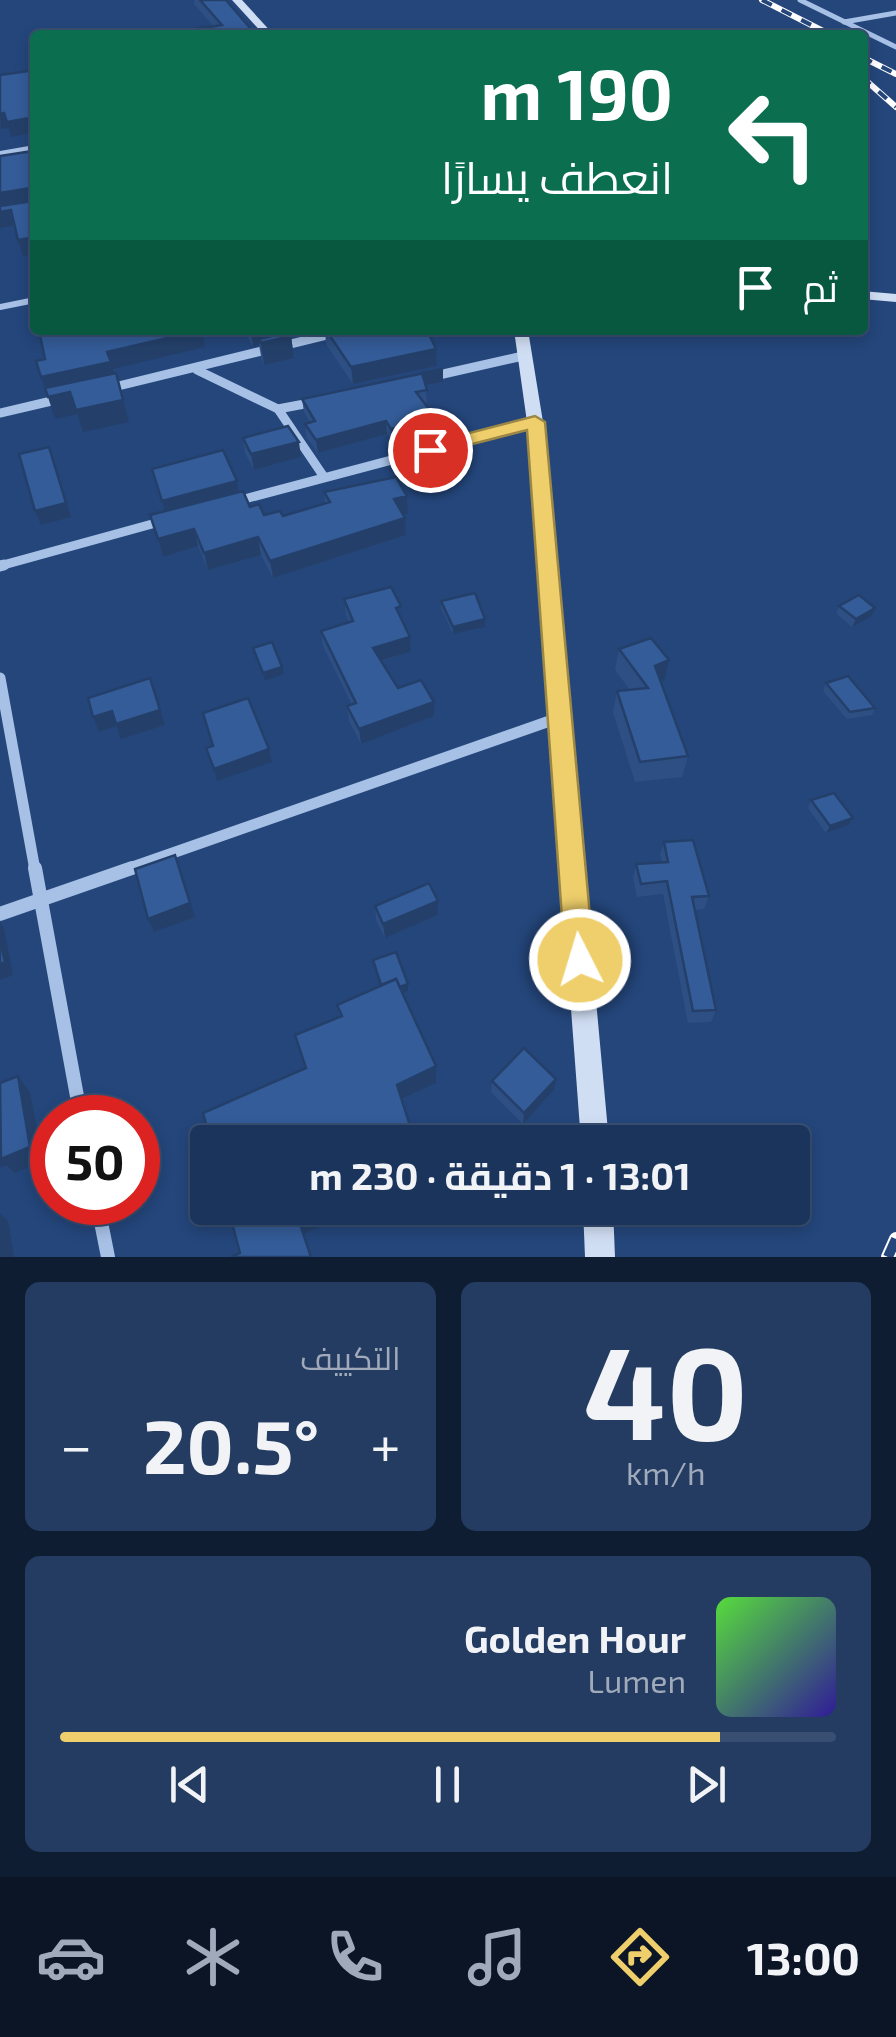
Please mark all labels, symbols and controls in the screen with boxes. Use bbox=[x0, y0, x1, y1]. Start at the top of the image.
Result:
text: 190 m bbox=[480, 50, 673, 134]
icon: left bbox=[708, 70, 838, 200]
text: انعطف يسارًا bbox=[441, 149, 673, 203]
icon: arrive bbox=[728, 260, 783, 315]
text: ثم bbox=[803, 264, 838, 310]
pin bbox=[388, 408, 473, 493]
icon: arrive bbox=[403, 423, 458, 478]
position arrow bbox=[528, 908, 632, 1012]
speed limit sign: 50 bbox=[30, 1095, 160, 1225]
text: 13:01 · 1 دقيقة · 230 m bbox=[309, 1152, 691, 1198]
text: 40 bbox=[583, 1310, 748, 1466]
text: التكييف bbox=[300, 1338, 401, 1376]
text: 20.5° bbox=[143, 1399, 319, 1489]
text: − bbox=[60, 1411, 92, 1477]
text: + bbox=[370, 1411, 401, 1477]
text: km/h bbox=[626, 1453, 705, 1491]
text: Golden Hour bbox=[464, 1615, 686, 1661]
text: Lumen bbox=[588, 1661, 686, 1699]
icon: previous bbox=[162, 1757, 217, 1812]
icon: pause bbox=[420, 1757, 475, 1812]
icon: next bbox=[679, 1757, 734, 1812]
icon: car bbox=[36, 1922, 106, 1992]
icon: climate bbox=[178, 1922, 248, 1992]
icon: phone bbox=[320, 1922, 390, 1992]
icon: music bbox=[462, 1922, 532, 1992]
icon: directions bbox=[605, 1922, 675, 1992]
text: 13:00 bbox=[747, 1930, 860, 1984]

